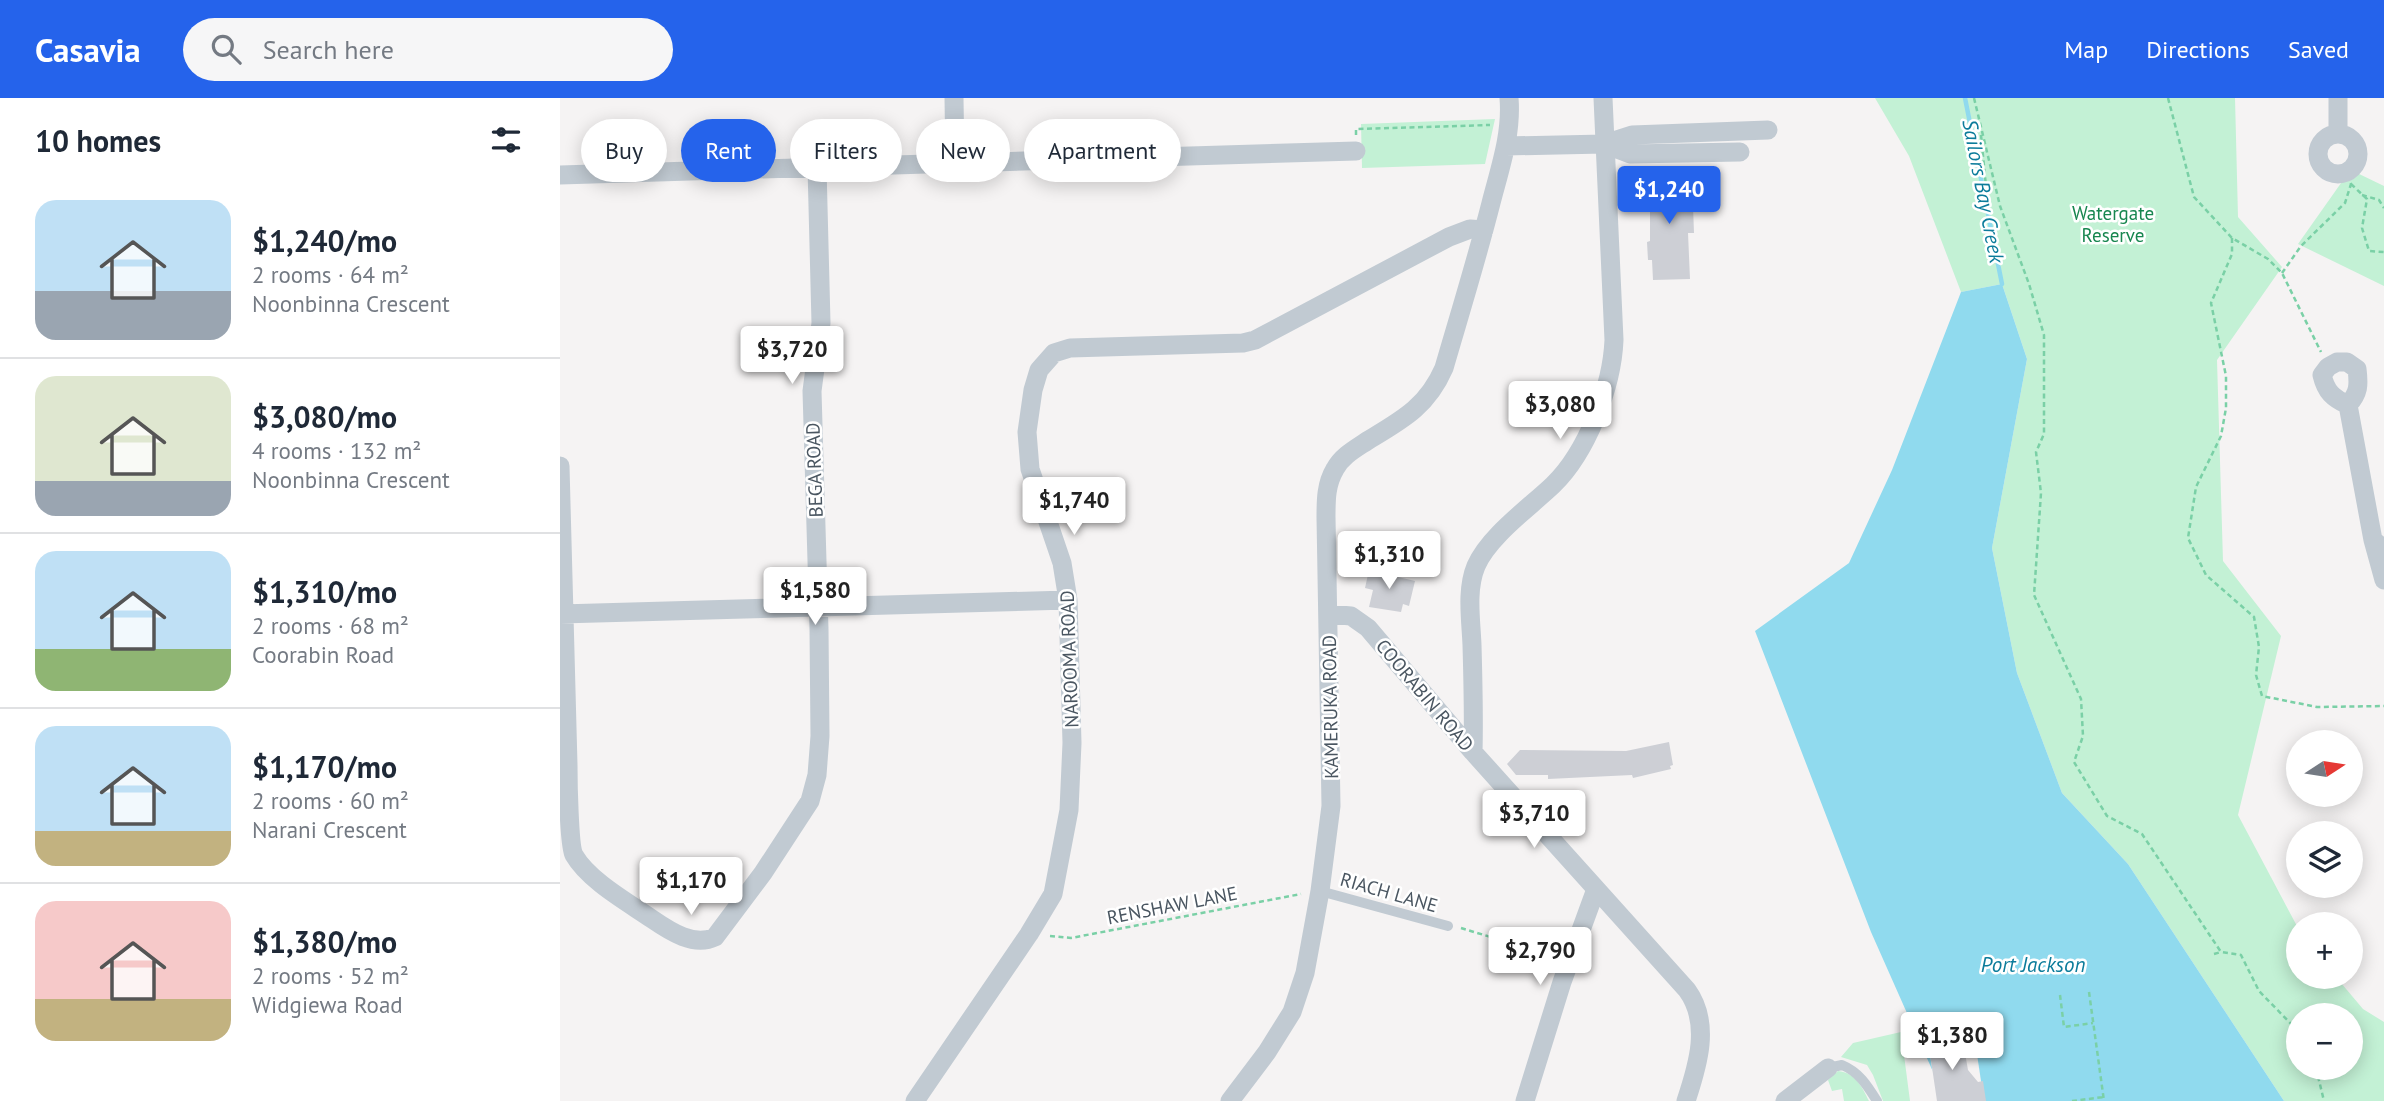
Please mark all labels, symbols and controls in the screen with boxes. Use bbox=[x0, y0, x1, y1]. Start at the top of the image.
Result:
search box bbox=[183, 18, 673, 81]
text: Casavia bbox=[35, 28, 141, 71]
icon: search bbox=[207, 30, 245, 68]
text: Search here bbox=[263, 33, 394, 66]
text: Map bbox=[2064, 34, 2108, 65]
text: Directions bbox=[2146, 34, 2250, 65]
text: Saved bbox=[2288, 34, 2349, 65]
water label: Sailors Bay Creek bbox=[1956, 117, 2011, 267]
chip: Buy bbox=[581, 119, 667, 182]
chip: Rent bbox=[681, 119, 776, 182]
chip: Filters bbox=[790, 119, 902, 182]
chip: New bbox=[916, 119, 1010, 182]
chip: Apartment bbox=[1024, 119, 1181, 182]
text: 10 homes bbox=[35, 121, 161, 160]
icon: filters bbox=[487, 121, 525, 159]
pin: $1,240 bbox=[1612, 166, 1726, 226]
text: $1,240 bbox=[1633, 174, 1705, 203]
park label: Watergate Reserve bbox=[2072, 201, 2154, 247]
text: $1,240/mo bbox=[252, 221, 397, 260]
icon: home bbox=[91, 228, 175, 312]
text: 2 rooms · 64 m² bbox=[252, 260, 409, 289]
text: Noonbinna Crescent bbox=[252, 289, 450, 318]
pin: $3,720 bbox=[735, 327, 849, 386]
text: $3,720 bbox=[756, 334, 828, 363]
pin: $3,080 bbox=[1503, 382, 1617, 441]
text: $3,080 bbox=[1524, 389, 1596, 418]
text: $3,080/mo bbox=[252, 397, 397, 436]
icon: home bbox=[91, 404, 175, 488]
street label: BEGA ROAD bbox=[800, 422, 828, 518]
text: 4 rooms · 132 m² bbox=[252, 436, 421, 465]
text: Noonbinna Crescent bbox=[252, 465, 450, 494]
pin: $1,740 bbox=[1017, 478, 1131, 537]
text: $1,740 bbox=[1038, 485, 1110, 514]
pin: $1,310 bbox=[1332, 532, 1446, 591]
text: $1,310 bbox=[1353, 539, 1425, 568]
pin: $1,580 bbox=[758, 568, 872, 627]
text: $1,310/mo bbox=[252, 572, 397, 611]
text: $1,580 bbox=[779, 575, 851, 604]
icon: home bbox=[91, 579, 175, 663]
street label: NAROOMA ROAD bbox=[1055, 590, 1083, 728]
text: 2 rooms · 68 m² bbox=[252, 611, 409, 640]
street label: COORABIN ROAD bbox=[1371, 634, 1479, 756]
street label: KAMERUKA ROAD bbox=[1317, 635, 1343, 779]
text: Coorabin Road bbox=[252, 640, 394, 669]
north arrow bbox=[2286, 730, 2362, 807]
map controls bbox=[2286, 730, 2363, 1080]
text: $1,170/mo bbox=[252, 747, 397, 786]
icon: home bbox=[91, 754, 175, 838]
text: 2 rooms · 60 m² bbox=[252, 786, 409, 815]
pin: $3,710 bbox=[1477, 790, 1591, 850]
text: $3,710 bbox=[1498, 798, 1570, 827]
text: Narani Crescent bbox=[252, 815, 407, 844]
button: layers bbox=[2286, 821, 2363, 898]
pin: $1,170 bbox=[634, 858, 748, 917]
text: $1,170 bbox=[655, 865, 727, 894]
street label: RIACH LANE bbox=[1338, 867, 1440, 917]
street label: RENSHAW LANE bbox=[1105, 881, 1239, 929]
button: + bbox=[2286, 912, 2363, 989]
text: $1,380/mo bbox=[252, 922, 397, 961]
pin: $2,790 bbox=[1483, 928, 1597, 987]
icon: home bbox=[91, 929, 175, 1013]
text: $2,790 bbox=[1504, 935, 1576, 964]
water label: Port Jackson bbox=[1981, 951, 2085, 978]
text: 2 rooms · 52 m² bbox=[252, 961, 409, 990]
text: Widgiewa Road bbox=[252, 990, 403, 1019]
button: − bbox=[2286, 1003, 2363, 1080]
pin: $1,380 bbox=[1895, 1012, 2009, 1072]
text: $1,380 bbox=[1916, 1020, 1988, 1049]

